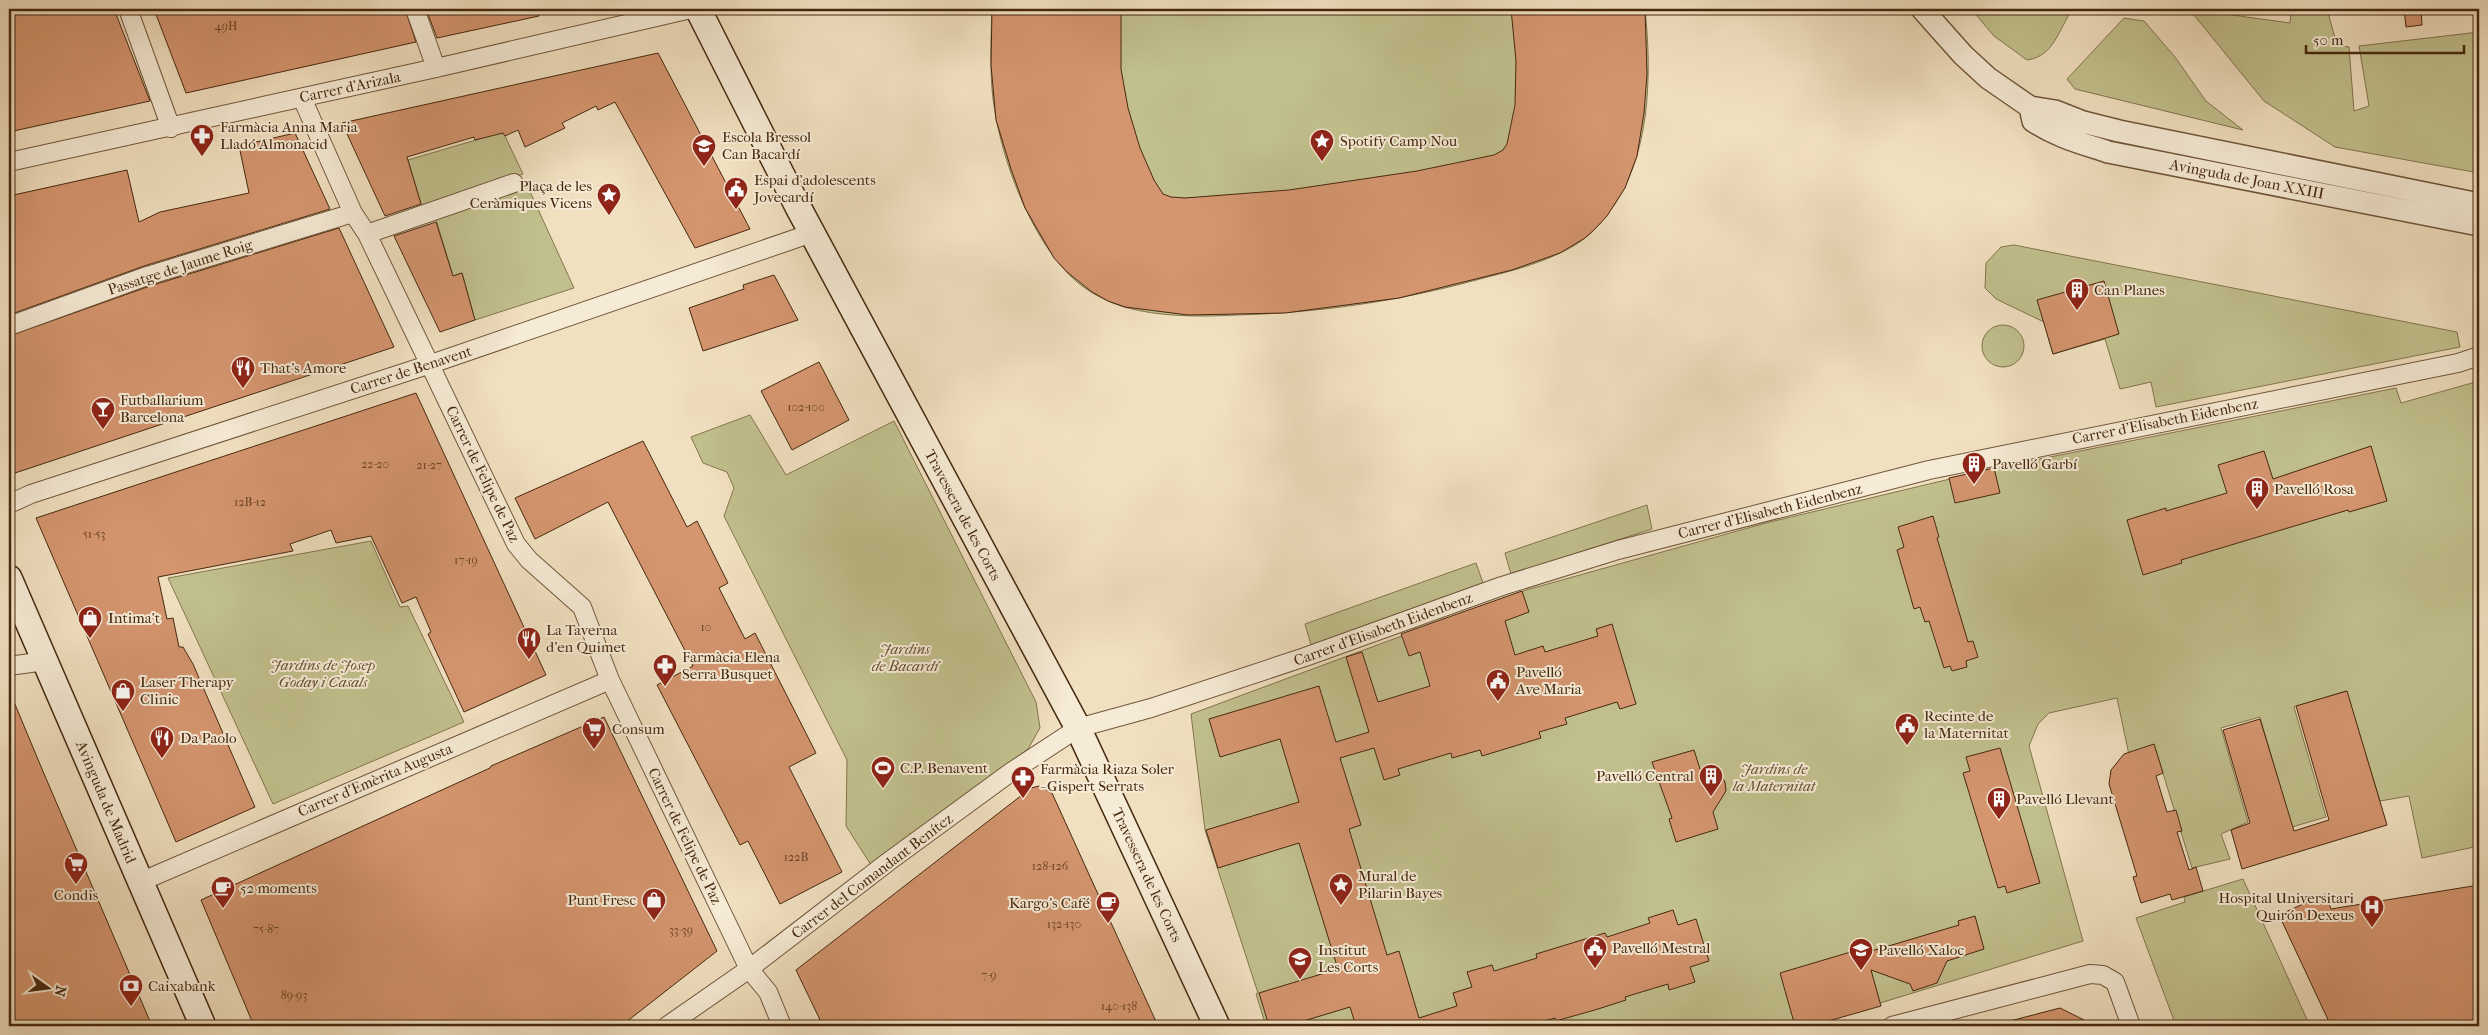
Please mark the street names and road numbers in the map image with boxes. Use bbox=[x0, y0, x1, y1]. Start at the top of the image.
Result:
street label: Carrer d'Arizala bbox=[298, 67, 403, 106]
street label: Avinguda de Joan XXIII bbox=[2167, 155, 2326, 203]
street label: Passatge de Jaume Roig bbox=[105, 235, 256, 299]
street label: Carrer de Benavent bbox=[348, 342, 475, 398]
street label: Carrer d'Elisabeth Eidenbenz bbox=[2071, 394, 2260, 448]
street label: Carrer de Felipe de Paz bbox=[442, 403, 524, 545]
street label: Travessera de les Corts bbox=[921, 446, 1005, 584]
street label: Carrer d'Elisabeth Eidenbenz bbox=[1676, 479, 1864, 543]
street label: Carrer d'Elisabeth Eidenbenz bbox=[1291, 588, 1475, 670]
street label: Avinguda de Madrid bbox=[72, 737, 140, 867]
street label: Carrer d'Emèrita Augusta bbox=[295, 739, 456, 821]
street label: Carrer de Felipe de Paz bbox=[644, 765, 726, 907]
street label: Travessera de les Corts bbox=[1108, 805, 1186, 945]
street label: Carrer del Comandant Benítez bbox=[788, 809, 956, 943]

